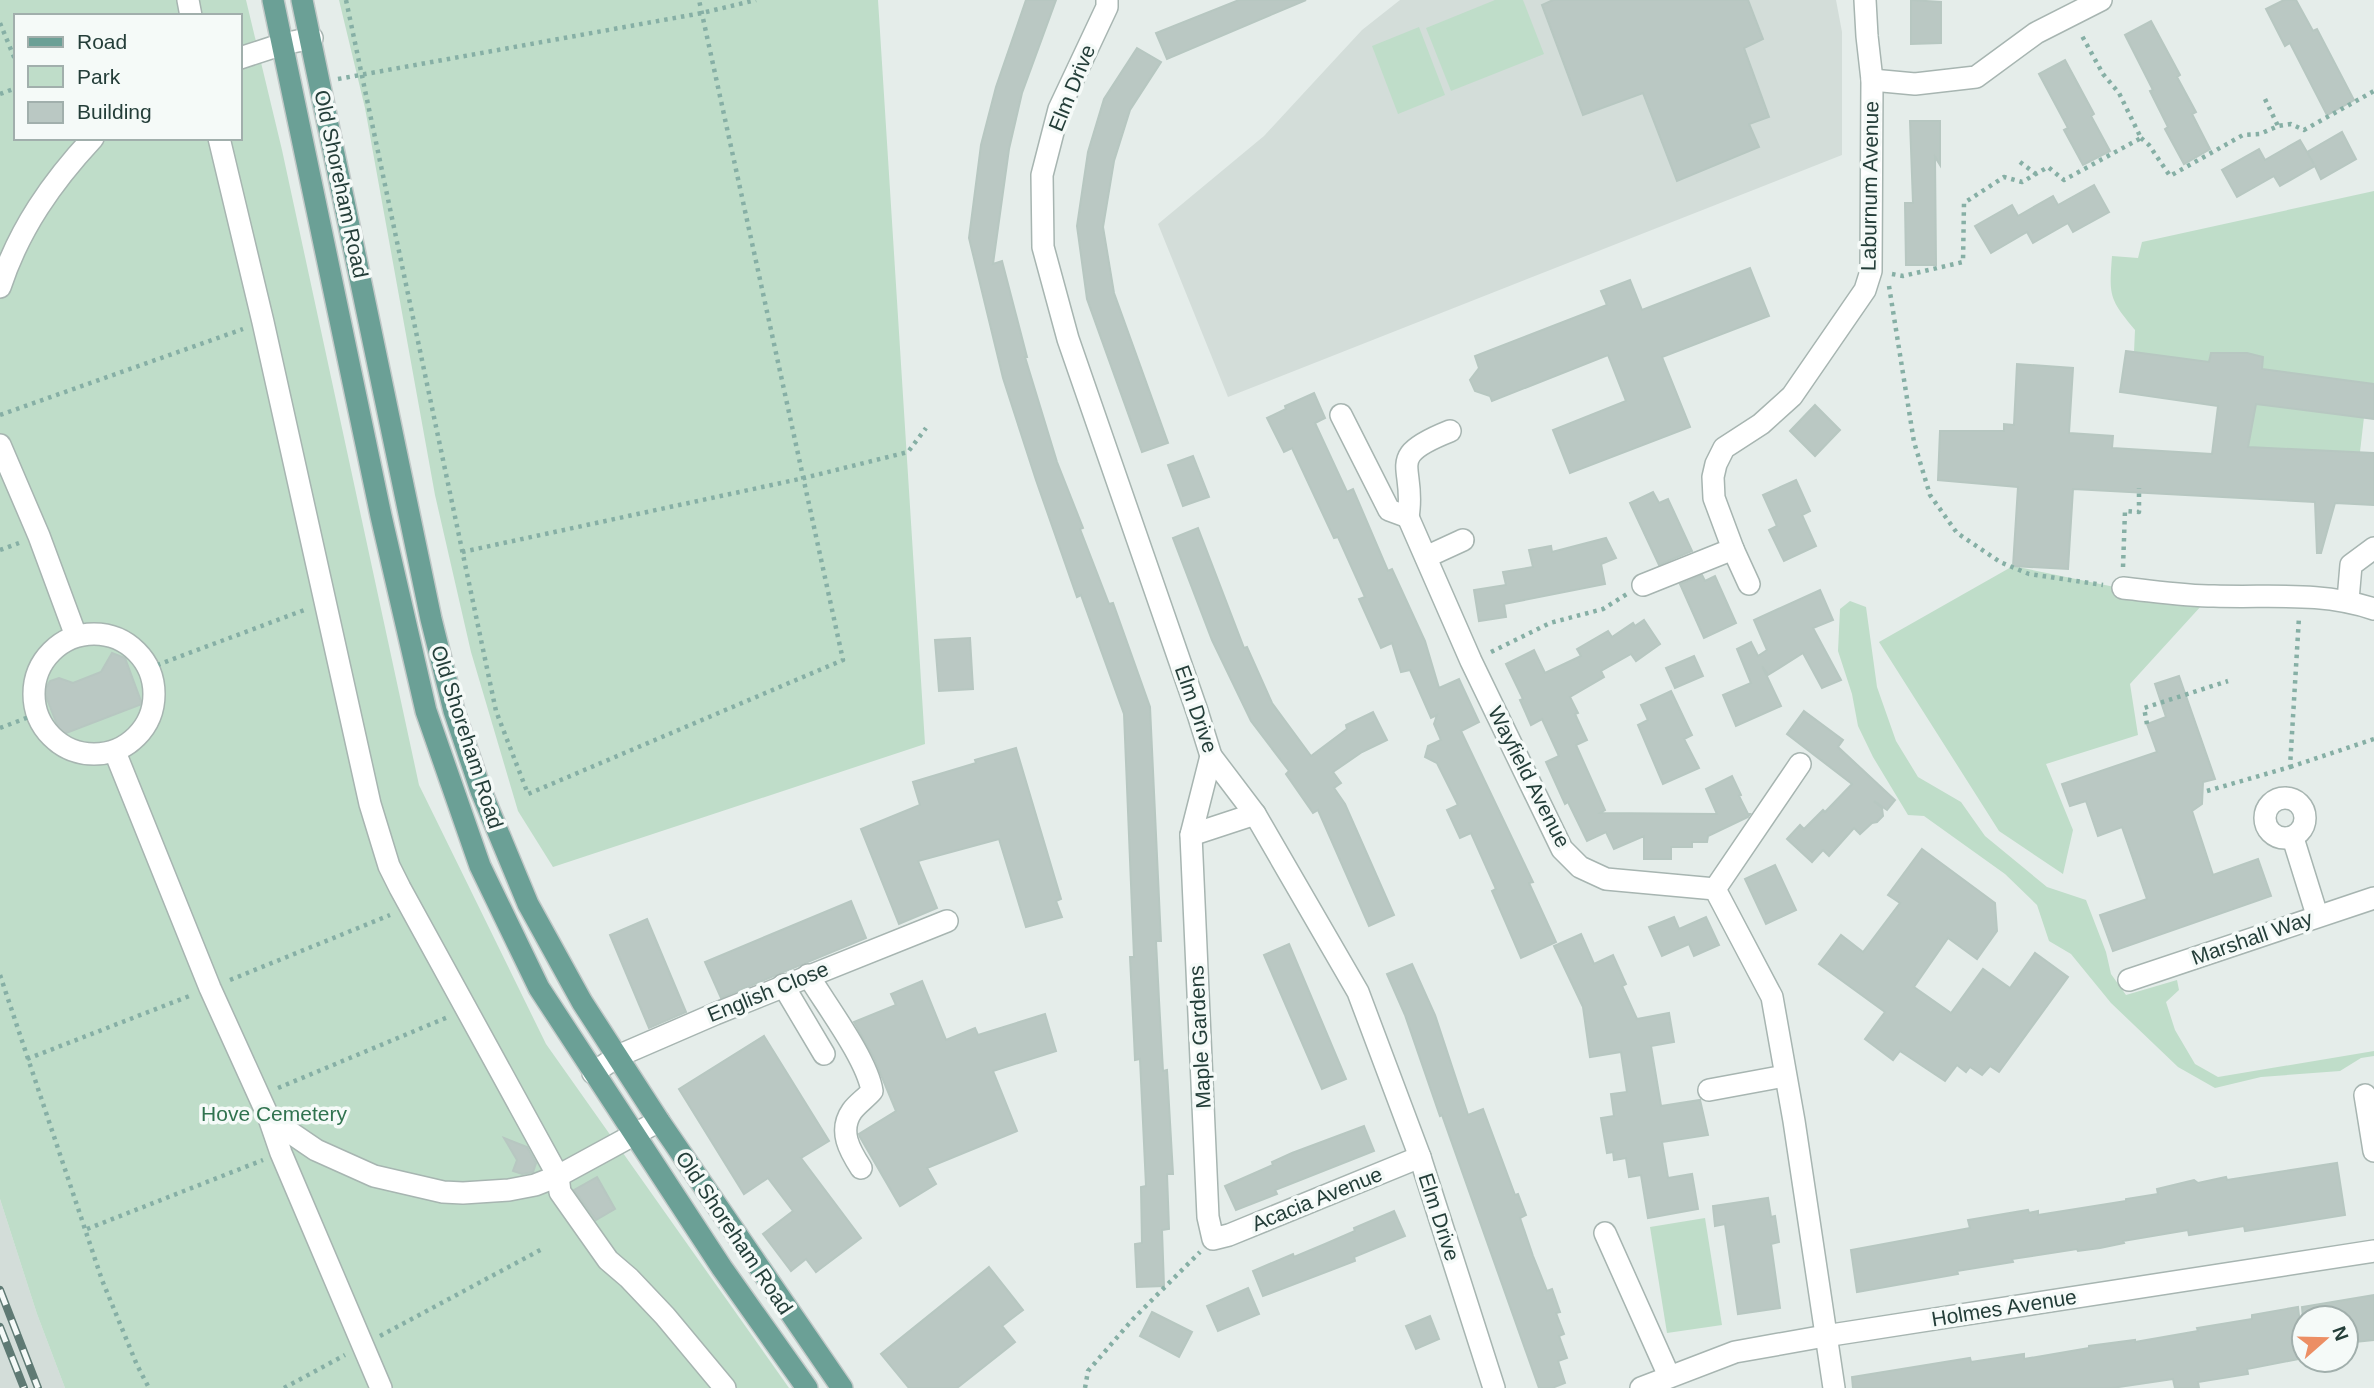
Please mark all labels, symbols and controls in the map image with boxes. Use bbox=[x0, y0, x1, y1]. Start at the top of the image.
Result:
legend bbox=[14, 14, 242, 140]
text: Road bbox=[77, 30, 127, 53]
street label: Elm Drive bbox=[1044, 41, 1099, 134]
text: Park bbox=[77, 65, 121, 88]
street label: Old Shoreham Road bbox=[310, 88, 373, 280]
text: Building bbox=[77, 100, 152, 123]
street label: Laburnum Avenue bbox=[1857, 101, 1882, 271]
street label: Old Shoreham Road bbox=[427, 642, 508, 831]
street label: Elm Drive bbox=[1171, 662, 1222, 756]
street label: Wayfield Avenue bbox=[1484, 702, 1575, 851]
street label: Marshall Way bbox=[2188, 906, 2316, 969]
street label: English Close bbox=[704, 957, 832, 1026]
street label: Maple Gardens bbox=[1184, 965, 1215, 1109]
park label: Hove Cemetery bbox=[201, 1102, 347, 1125]
street label: Old Shoreham Road bbox=[671, 1147, 797, 1319]
street label: Acacia Avenue bbox=[1248, 1162, 1385, 1235]
street label: Elm Drive bbox=[1414, 1170, 1464, 1264]
street label: Holmes Avenue bbox=[1930, 1285, 2078, 1330]
north arrow bbox=[2290, 1304, 2360, 1374]
text: N bbox=[2328, 1323, 2353, 1343]

